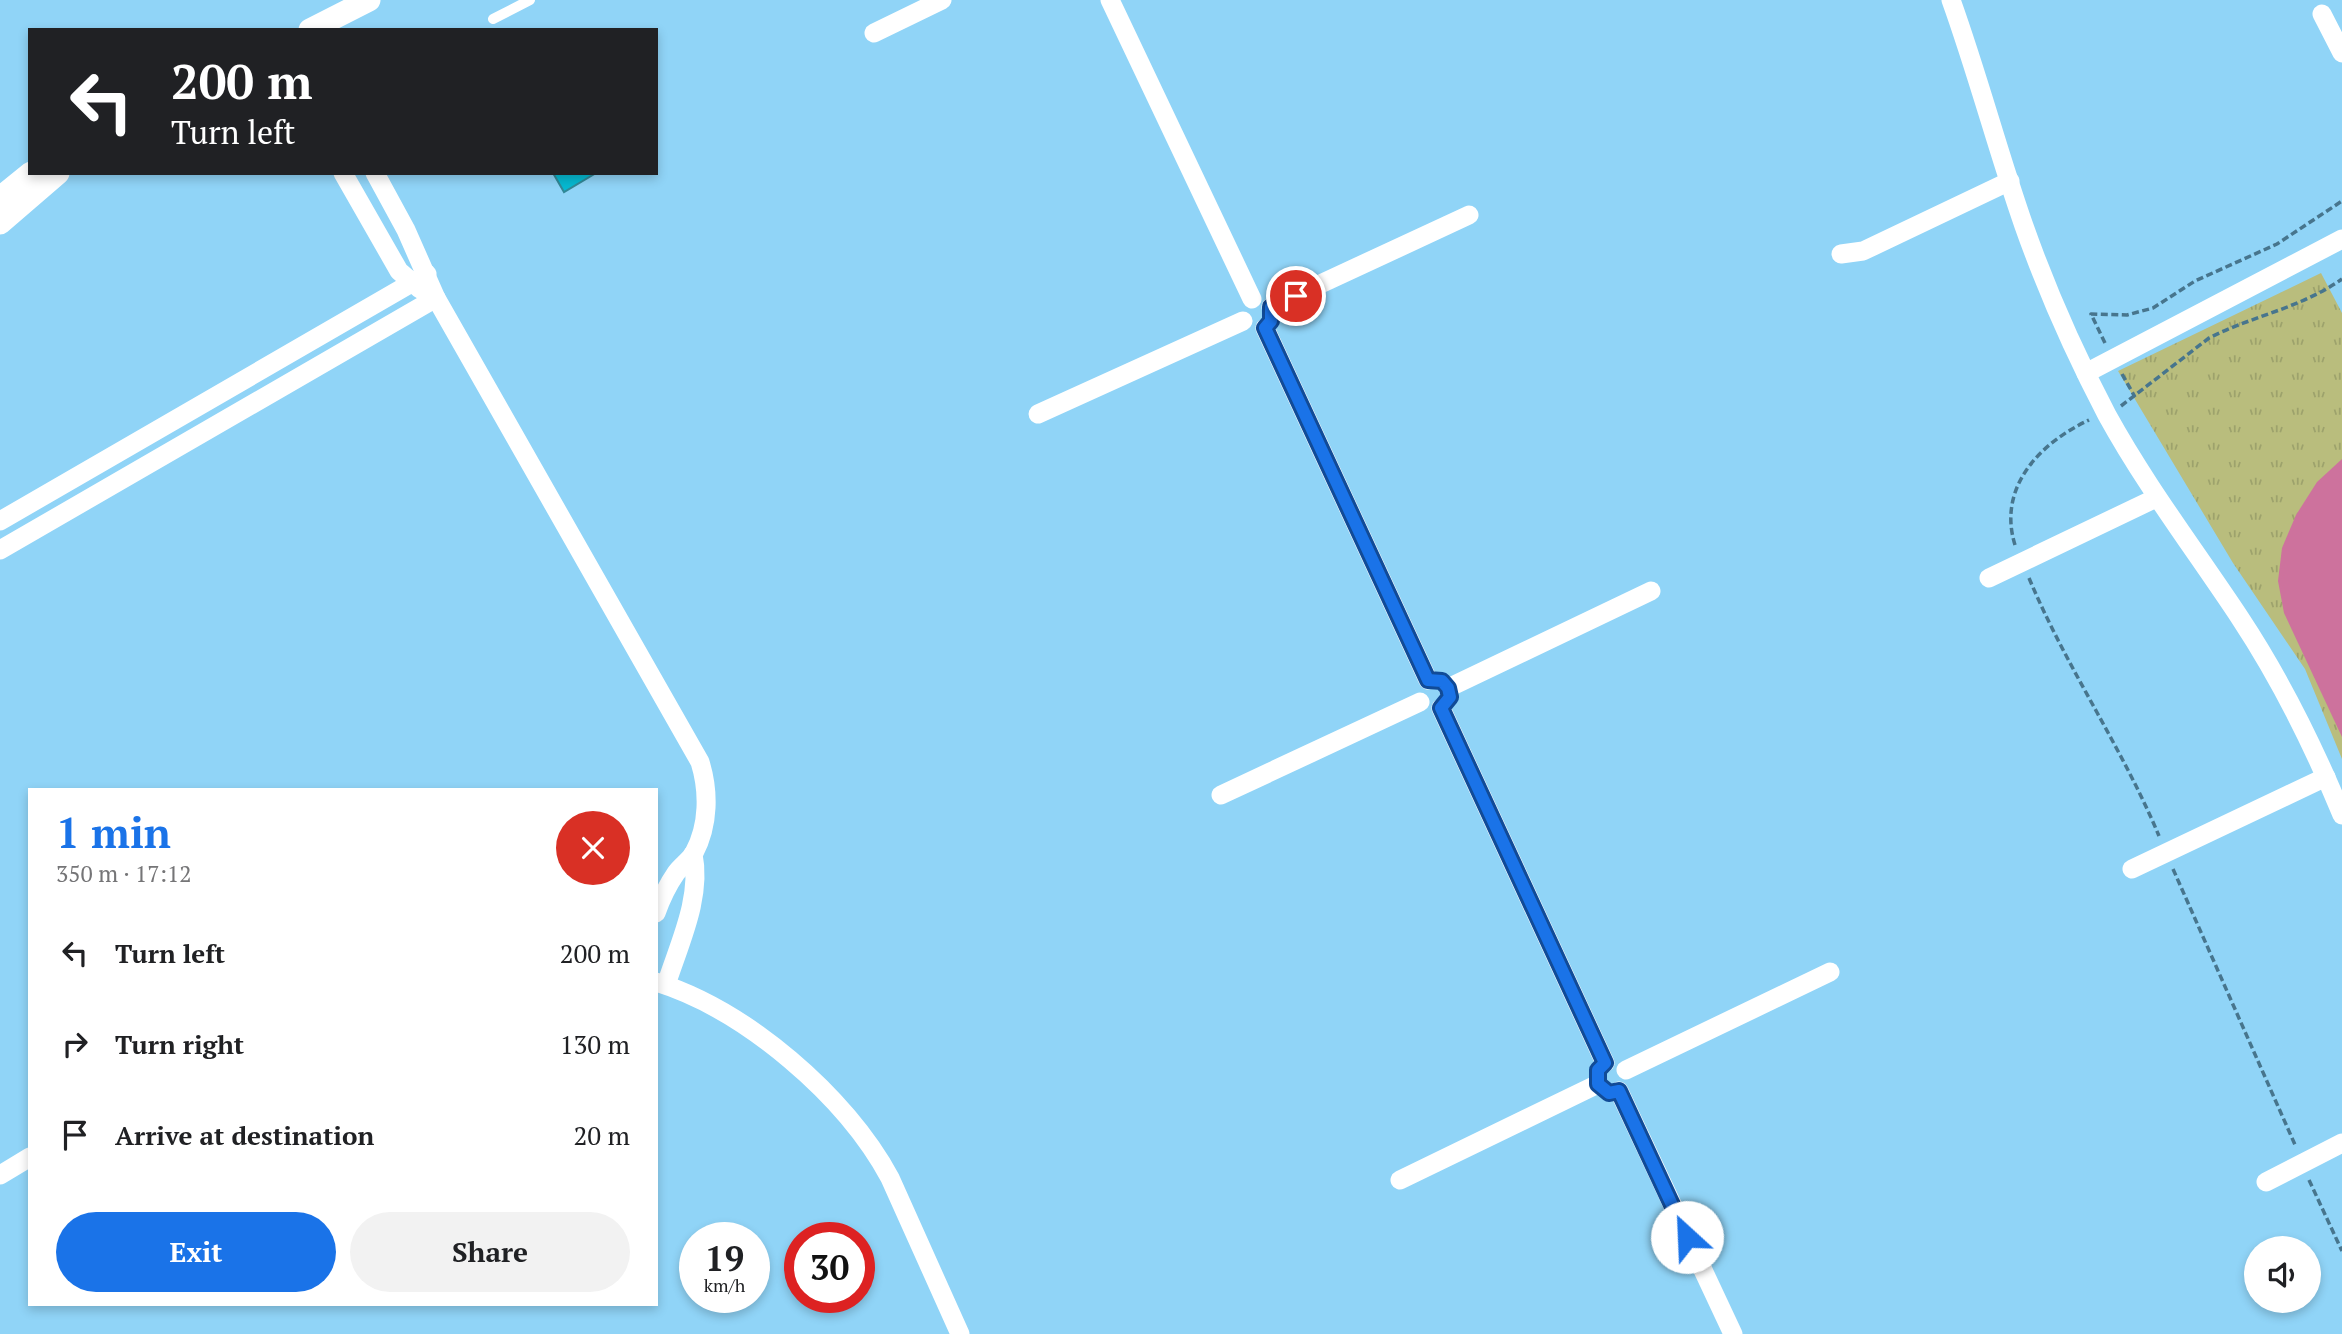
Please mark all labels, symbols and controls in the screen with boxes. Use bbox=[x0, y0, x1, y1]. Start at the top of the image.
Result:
text: 200 m bbox=[171, 48, 313, 113]
icon: left bbox=[56, 56, 147, 147]
text: Turn left bbox=[171, 111, 295, 153]
pin bbox=[1266, 266, 1326, 326]
icon: arrive bbox=[1277, 277, 1315, 315]
text: 1 min bbox=[56, 804, 171, 860]
button: close bbox=[556, 811, 630, 885]
text: 350 m · 17:12 bbox=[56, 858, 191, 889]
icon: left bbox=[56, 934, 94, 972]
text: Turn left bbox=[115, 936, 225, 970]
text: 200 m bbox=[560, 936, 630, 970]
icon: right bbox=[56, 1025, 94, 1063]
text: Turn right bbox=[115, 1027, 244, 1061]
text: 130 m bbox=[560, 1027, 630, 1061]
icon: arrive bbox=[56, 1116, 94, 1154]
text: Arrive at destination bbox=[115, 1118, 374, 1152]
text: 20 m bbox=[574, 1118, 630, 1152]
position arrow bbox=[1650, 1200, 1724, 1274]
button: Exit bbox=[56, 1212, 336, 1292]
button: Share bbox=[350, 1212, 630, 1292]
speed limit sign: 30 bbox=[784, 1222, 875, 1313]
text: 19 bbox=[705, 1235, 744, 1281]
map controls bbox=[2244, 1236, 2321, 1313]
button: sound bbox=[2244, 1236, 2321, 1313]
text: km/h bbox=[704, 1273, 745, 1297]

